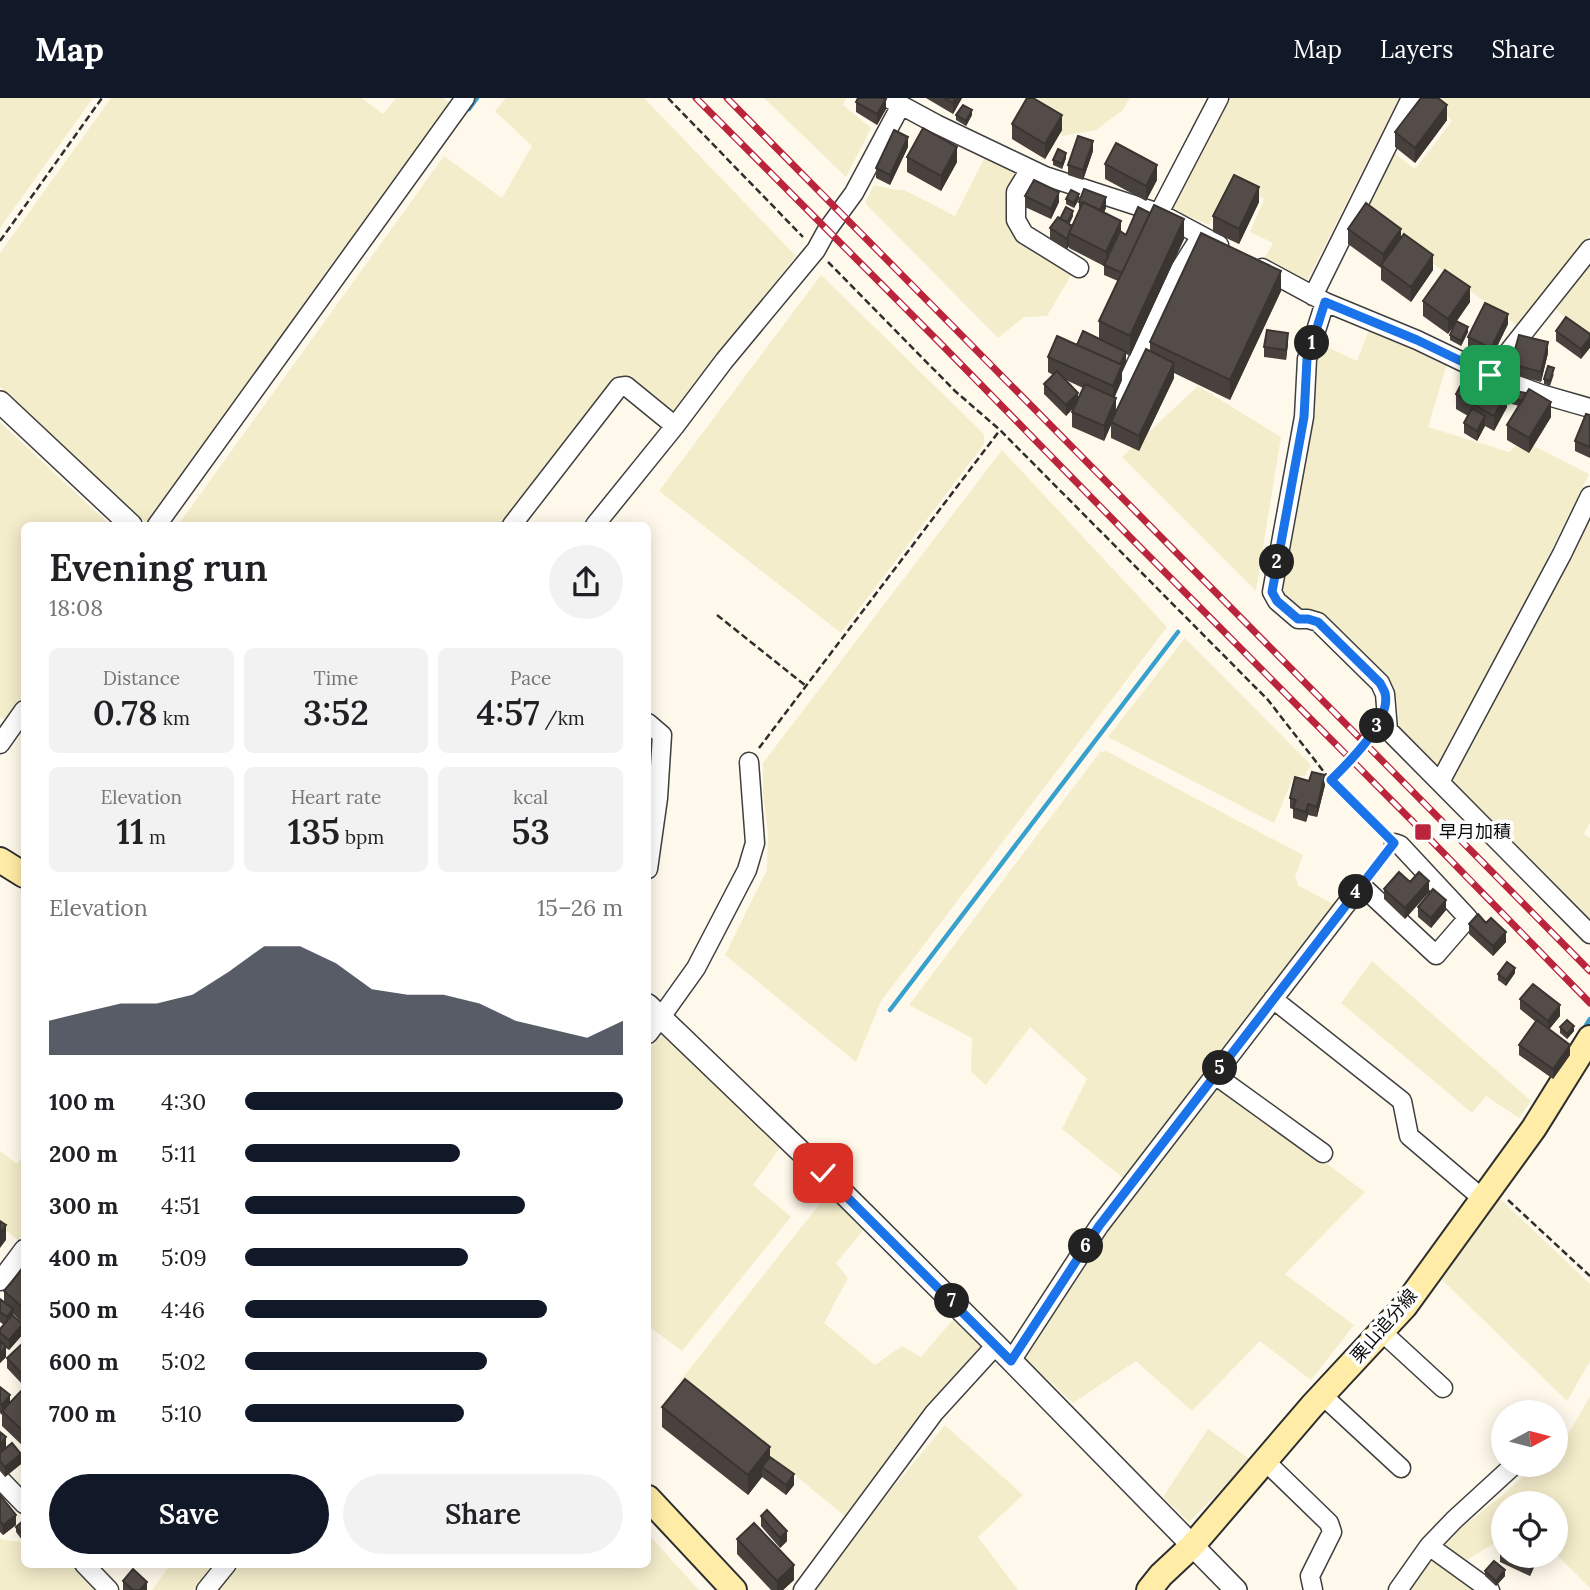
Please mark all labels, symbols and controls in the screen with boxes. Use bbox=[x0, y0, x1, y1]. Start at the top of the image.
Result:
text: Map bbox=[35, 28, 104, 70]
text: Map bbox=[1293, 34, 1342, 65]
text: Layers bbox=[1380, 34, 1453, 65]
text: Share bbox=[1491, 34, 1555, 65]
pin: 1 bbox=[1294, 326, 1330, 360]
text: 1 bbox=[1308, 330, 1315, 354]
pin bbox=[1460, 345, 1520, 405]
icon: arrive bbox=[1471, 356, 1509, 394]
text: Evening run bbox=[49, 543, 268, 591]
button: share bbox=[549, 545, 623, 619]
pin: 2 bbox=[1260, 545, 1294, 580]
text: 2 bbox=[1271, 549, 1282, 573]
text: 18:08 bbox=[49, 593, 103, 622]
text: Distance bbox=[103, 666, 180, 690]
text: Time bbox=[314, 666, 358, 690]
text: Pace bbox=[510, 666, 551, 690]
text: 0.78 bbox=[93, 690, 158, 735]
text: 3:52 bbox=[303, 690, 369, 735]
text: 4:57 bbox=[476, 690, 540, 735]
text: km bbox=[158, 706, 190, 730]
text: /km bbox=[540, 706, 585, 730]
pin: 3 bbox=[1360, 708, 1394, 744]
text: 3 bbox=[1371, 713, 1382, 737]
text: Elevation bbox=[101, 785, 182, 809]
text: Heart rate bbox=[291, 785, 381, 809]
text: kcal bbox=[513, 785, 548, 809]
text: 11 bbox=[117, 809, 144, 854]
text: 135 bbox=[288, 809, 340, 854]
text: 53 bbox=[511, 809, 550, 854]
place label: 早月加積 bbox=[1439, 820, 1511, 843]
marker: 早月加積 bbox=[1413, 822, 1433, 842]
text: m bbox=[144, 825, 166, 849]
text: bpm bbox=[340, 825, 384, 849]
pin: 4 bbox=[1338, 874, 1374, 910]
text: 4 bbox=[1350, 879, 1361, 903]
text: Elevation bbox=[49, 893, 148, 922]
text: 15–26 m bbox=[537, 893, 623, 922]
pin: 5 bbox=[1202, 1051, 1238, 1086]
text: 5 bbox=[1214, 1055, 1225, 1079]
text: 100 m bbox=[49, 1087, 115, 1116]
text: 4:30 bbox=[161, 1087, 206, 1116]
text: 200 m bbox=[49, 1139, 118, 1168]
text: 5:11 bbox=[161, 1139, 196, 1168]
pin bbox=[793, 1143, 853, 1203]
icon: check bbox=[804, 1154, 842, 1192]
text: 300 m bbox=[49, 1191, 118, 1220]
text: 4:51 bbox=[161, 1191, 200, 1220]
pin: 6 bbox=[1068, 1228, 1104, 1264]
text: 6 bbox=[1080, 1233, 1091, 1257]
text: 400 m bbox=[49, 1243, 118, 1272]
text: 5:09 bbox=[161, 1243, 207, 1272]
pin: 7 bbox=[934, 1284, 970, 1318]
street label: 栗山追分線 bbox=[1345, 1284, 1422, 1367]
text: 7 bbox=[947, 1288, 956, 1312]
text: 500 m bbox=[49, 1295, 118, 1324]
text: 4:46 bbox=[161, 1295, 205, 1324]
text: 600 m bbox=[49, 1347, 119, 1376]
text: 5:02 bbox=[161, 1347, 206, 1376]
text: 700 m bbox=[49, 1399, 116, 1428]
text: 5:10 bbox=[161, 1399, 202, 1428]
north arrow bbox=[1491, 1400, 1568, 1477]
map controls bbox=[1491, 1400, 1568, 1568]
button: Save bbox=[49, 1474, 329, 1554]
button: Share bbox=[343, 1474, 623, 1554]
button: locate bbox=[1491, 1491, 1568, 1568]

